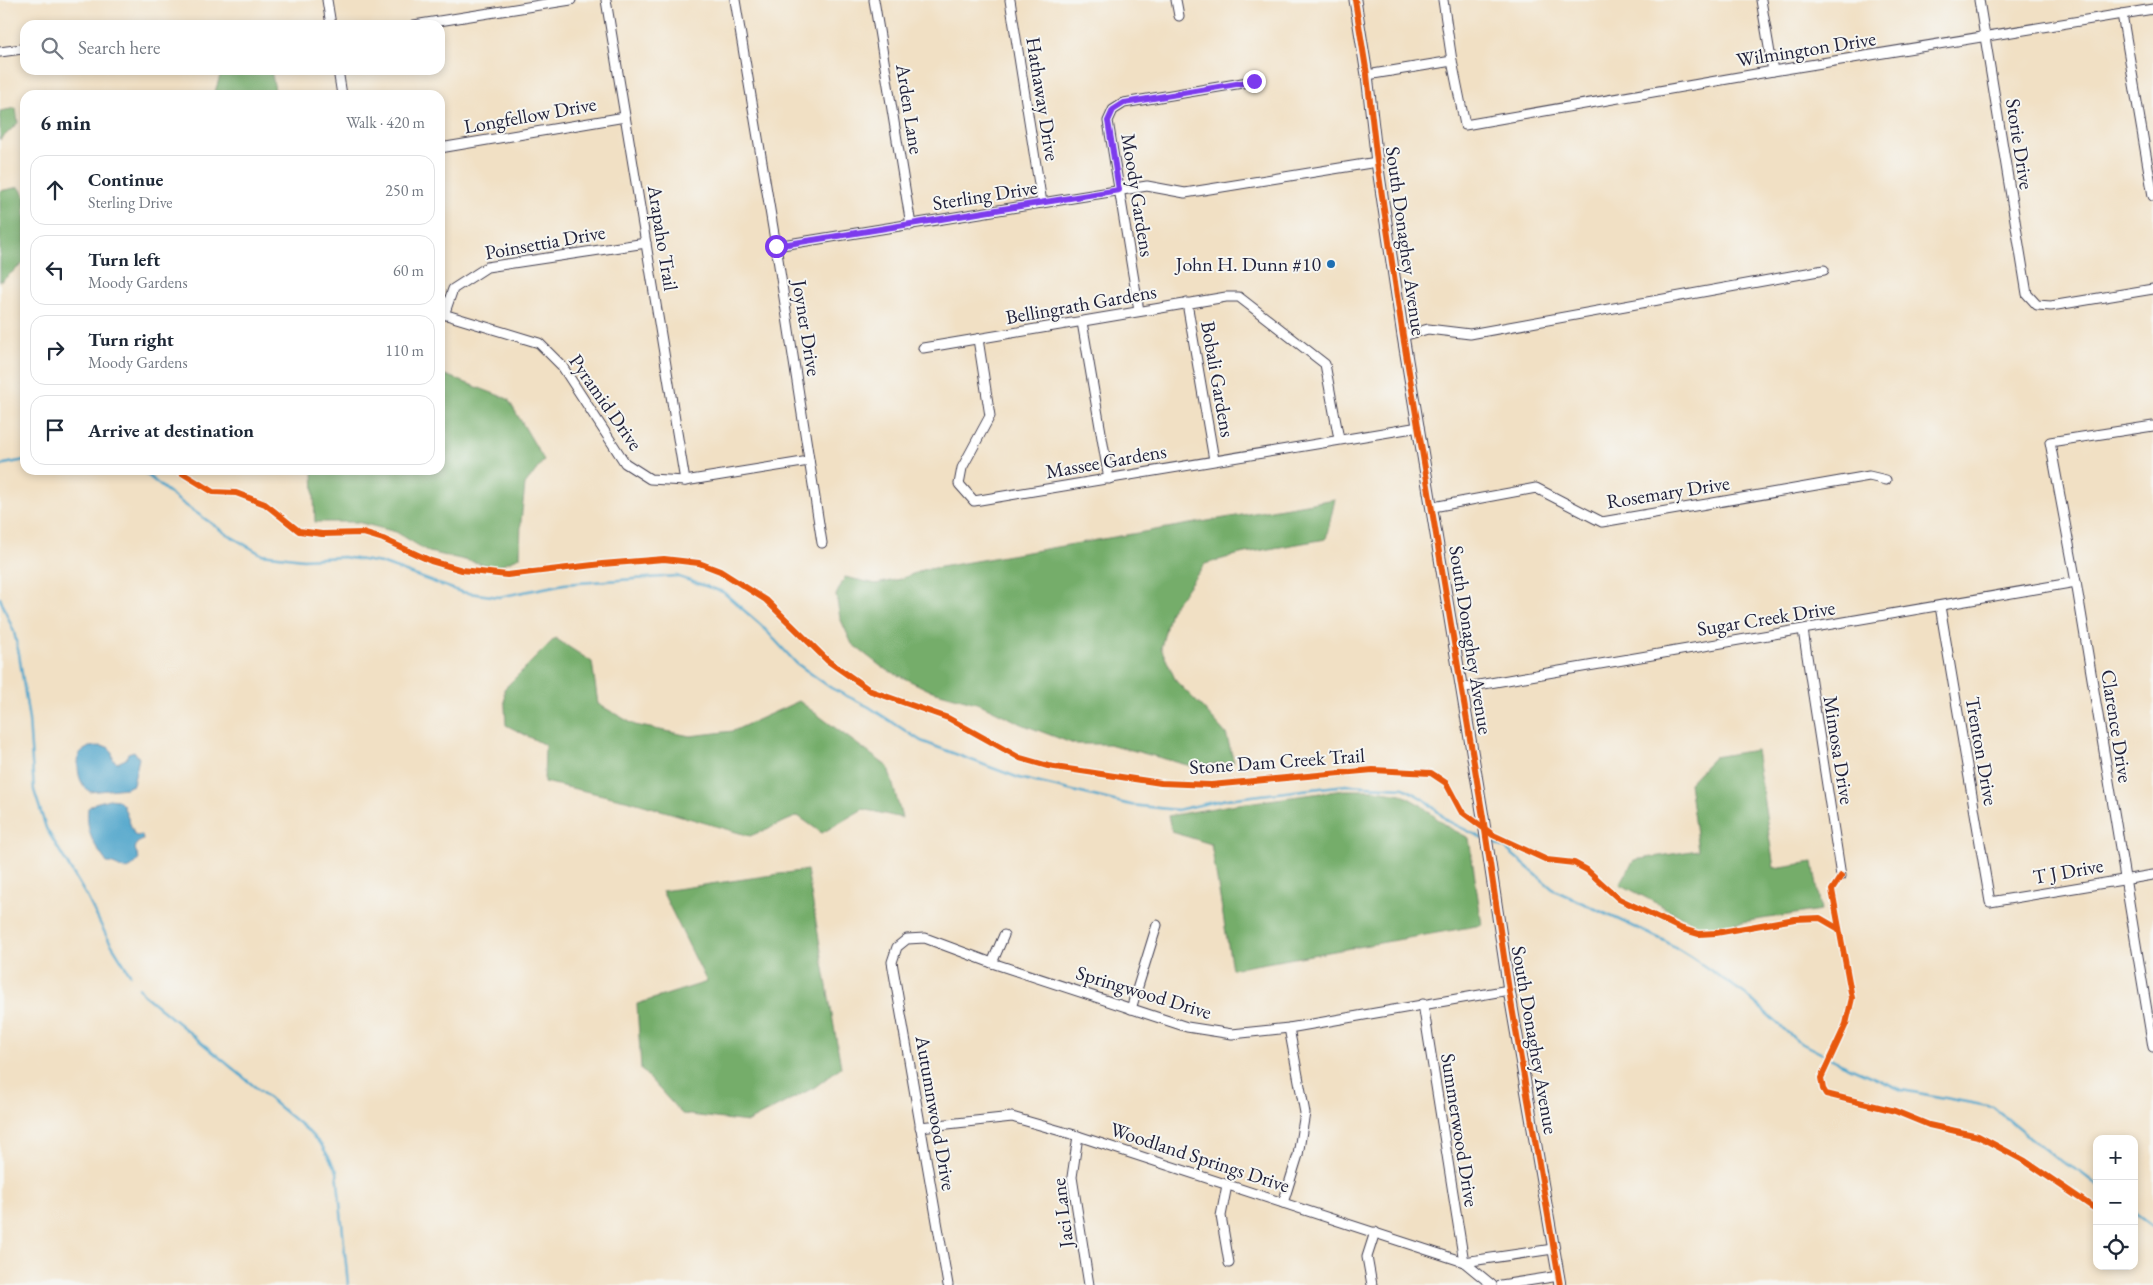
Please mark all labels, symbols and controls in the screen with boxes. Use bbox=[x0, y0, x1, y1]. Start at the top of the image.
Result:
search box bbox=[20, 20, 445, 75]
street label: Wilmington Drive bbox=[1734, 25, 1878, 73]
icon: search bbox=[38, 34, 66, 62]
text: Search here bbox=[78, 35, 160, 60]
street label: Hathaway Drive bbox=[1020, 35, 1066, 163]
street label: Arden Lane bbox=[890, 61, 930, 156]
route end bbox=[1243, 70, 1266, 93]
street label: Longfellow Drive bbox=[462, 91, 598, 139]
street label: Storie Drive bbox=[2000, 97, 2040, 191]
text: 6 min bbox=[40, 109, 91, 136]
text: Walk · 420 m bbox=[346, 112, 425, 133]
street label: Moody Gardens bbox=[1115, 131, 1161, 259]
street label: South Donaghey Avenue bbox=[1380, 145, 1432, 337]
text: Continue bbox=[88, 167, 163, 192]
street label: Sterling Drive bbox=[931, 174, 1039, 216]
icon: ahead bbox=[41, 176, 69, 204]
text: 250 m bbox=[385, 180, 424, 201]
street label: Arapaho Trail bbox=[642, 182, 684, 293]
text: Sterling Drive bbox=[88, 192, 173, 213]
street label: Poinsettia Drive bbox=[483, 219, 607, 265]
route start bbox=[765, 235, 788, 258]
text: Turn left bbox=[88, 247, 160, 272]
place label: John H. Dunn #10 bbox=[1174, 251, 1321, 277]
icon: left bbox=[41, 256, 69, 284]
marker: John H. Dunn #10 bbox=[1325, 258, 1337, 270]
text: 60 m bbox=[393, 260, 424, 281]
text: Moody Gardens bbox=[88, 272, 188, 293]
street label: Joyner Drive bbox=[786, 276, 827, 378]
street label: Bellingrath Gardens bbox=[1004, 278, 1158, 330]
street label: Bobali Gardens bbox=[1195, 319, 1241, 439]
text: Turn right bbox=[88, 327, 174, 352]
icon: right bbox=[41, 336, 69, 364]
text: 110 m bbox=[385, 340, 424, 361]
street label: Pyramid Drive bbox=[563, 349, 649, 455]
text: Moody Gardens bbox=[88, 352, 188, 373]
icon: arrive bbox=[41, 416, 69, 444]
text: Arrive at destination bbox=[88, 418, 254, 443]
street label: Massee Gardens bbox=[1044, 438, 1168, 484]
street label: Rosemary Drive bbox=[1605, 469, 1732, 515]
street label: South Donaghey Avenue bbox=[1443, 544, 1499, 736]
street label: Sugar Creek Drive bbox=[1695, 594, 1837, 642]
street label: Clarence Drive bbox=[2095, 668, 2139, 785]
street label: Mimosa Drive bbox=[1818, 694, 1860, 806]
street label: Trenton Drive bbox=[1960, 695, 2004, 808]
street label: Stone Dam Creek Trail bbox=[1188, 742, 1366, 780]
street label: T J Drive bbox=[2031, 852, 2105, 890]
street label: South Donaghey Avenue bbox=[1506, 944, 1564, 1136]
street label: Springwood Drive bbox=[1073, 959, 1215, 1025]
street label: Autumnwood Drive bbox=[909, 1033, 962, 1193]
street label: Summerwood Drive bbox=[1435, 1051, 1485, 1209]
street label: Woodland Springs Drive bbox=[1107, 1116, 1293, 1198]
map controls bbox=[2093, 1135, 2138, 1270]
button: + bbox=[2093, 1135, 2138, 1180]
street label: Jaci Lane bbox=[1045, 1177, 1079, 1251]
button: − bbox=[2093, 1180, 2138, 1225]
button: locate bbox=[2093, 1225, 2138, 1270]

